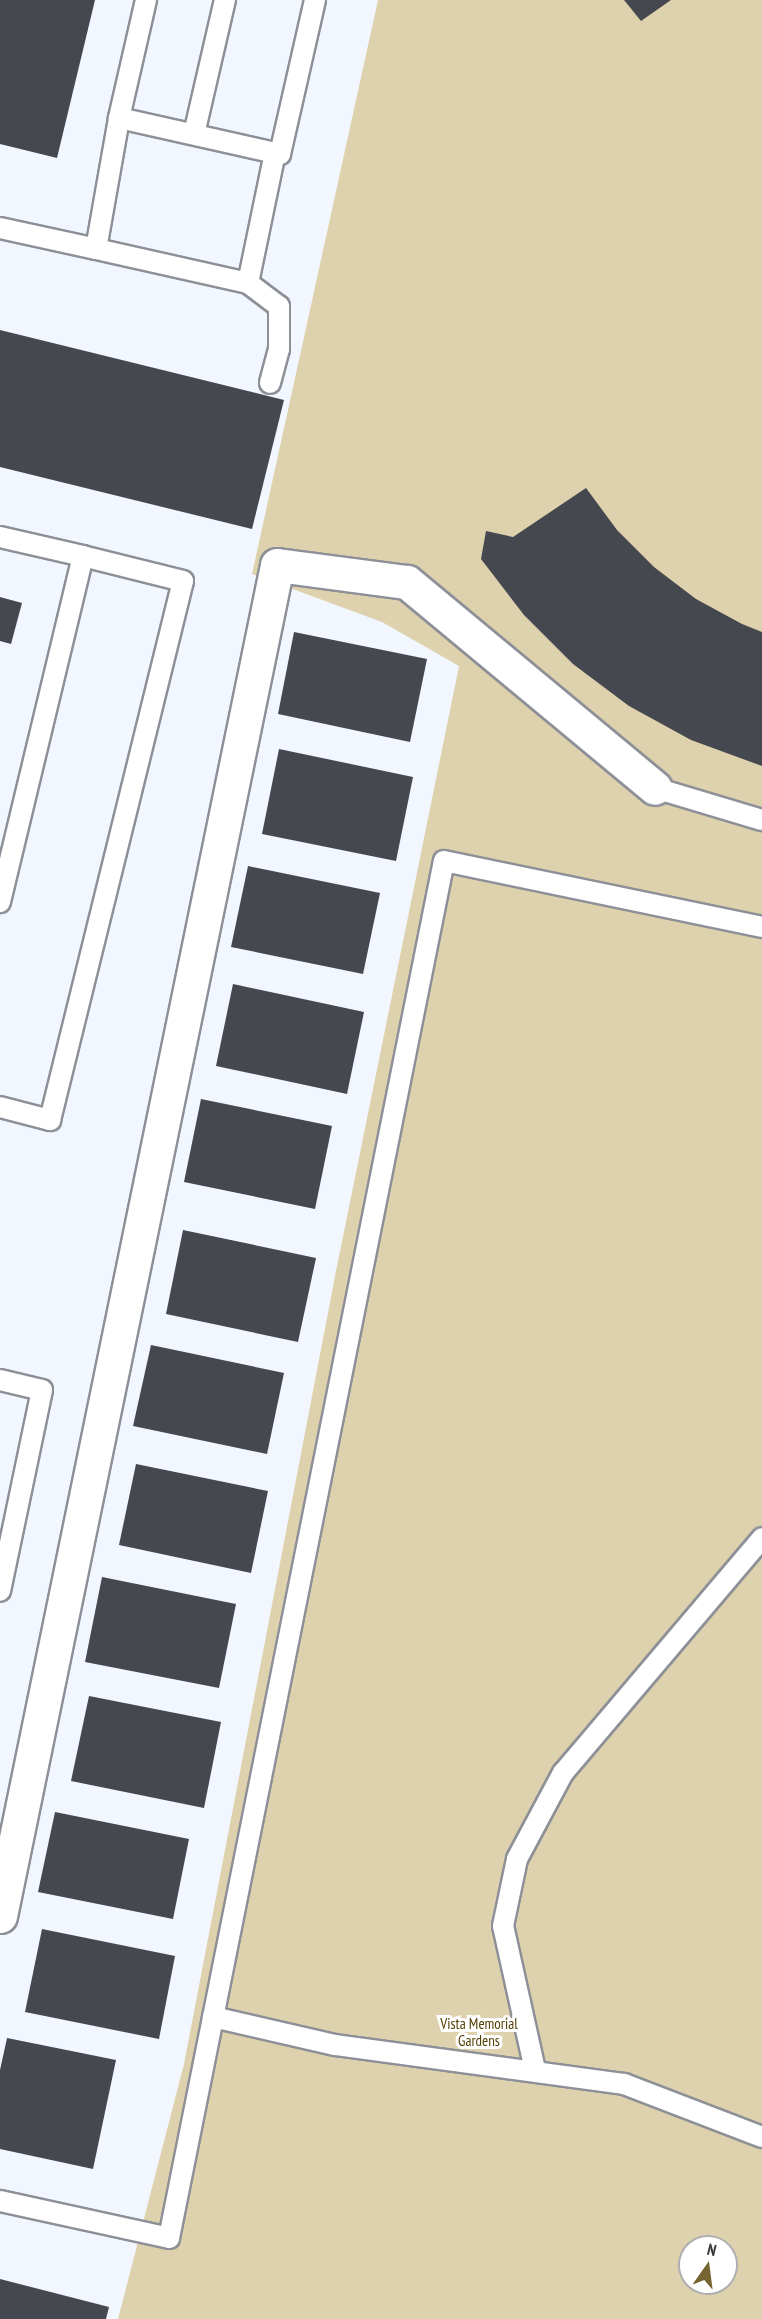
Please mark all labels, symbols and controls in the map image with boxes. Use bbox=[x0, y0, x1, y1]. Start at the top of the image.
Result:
park label: Vista Memorial Gardens bbox=[440, 2014, 518, 2049]
north arrow bbox=[678, 2235, 738, 2295]
text: N bbox=[705, 2239, 718, 2260]

